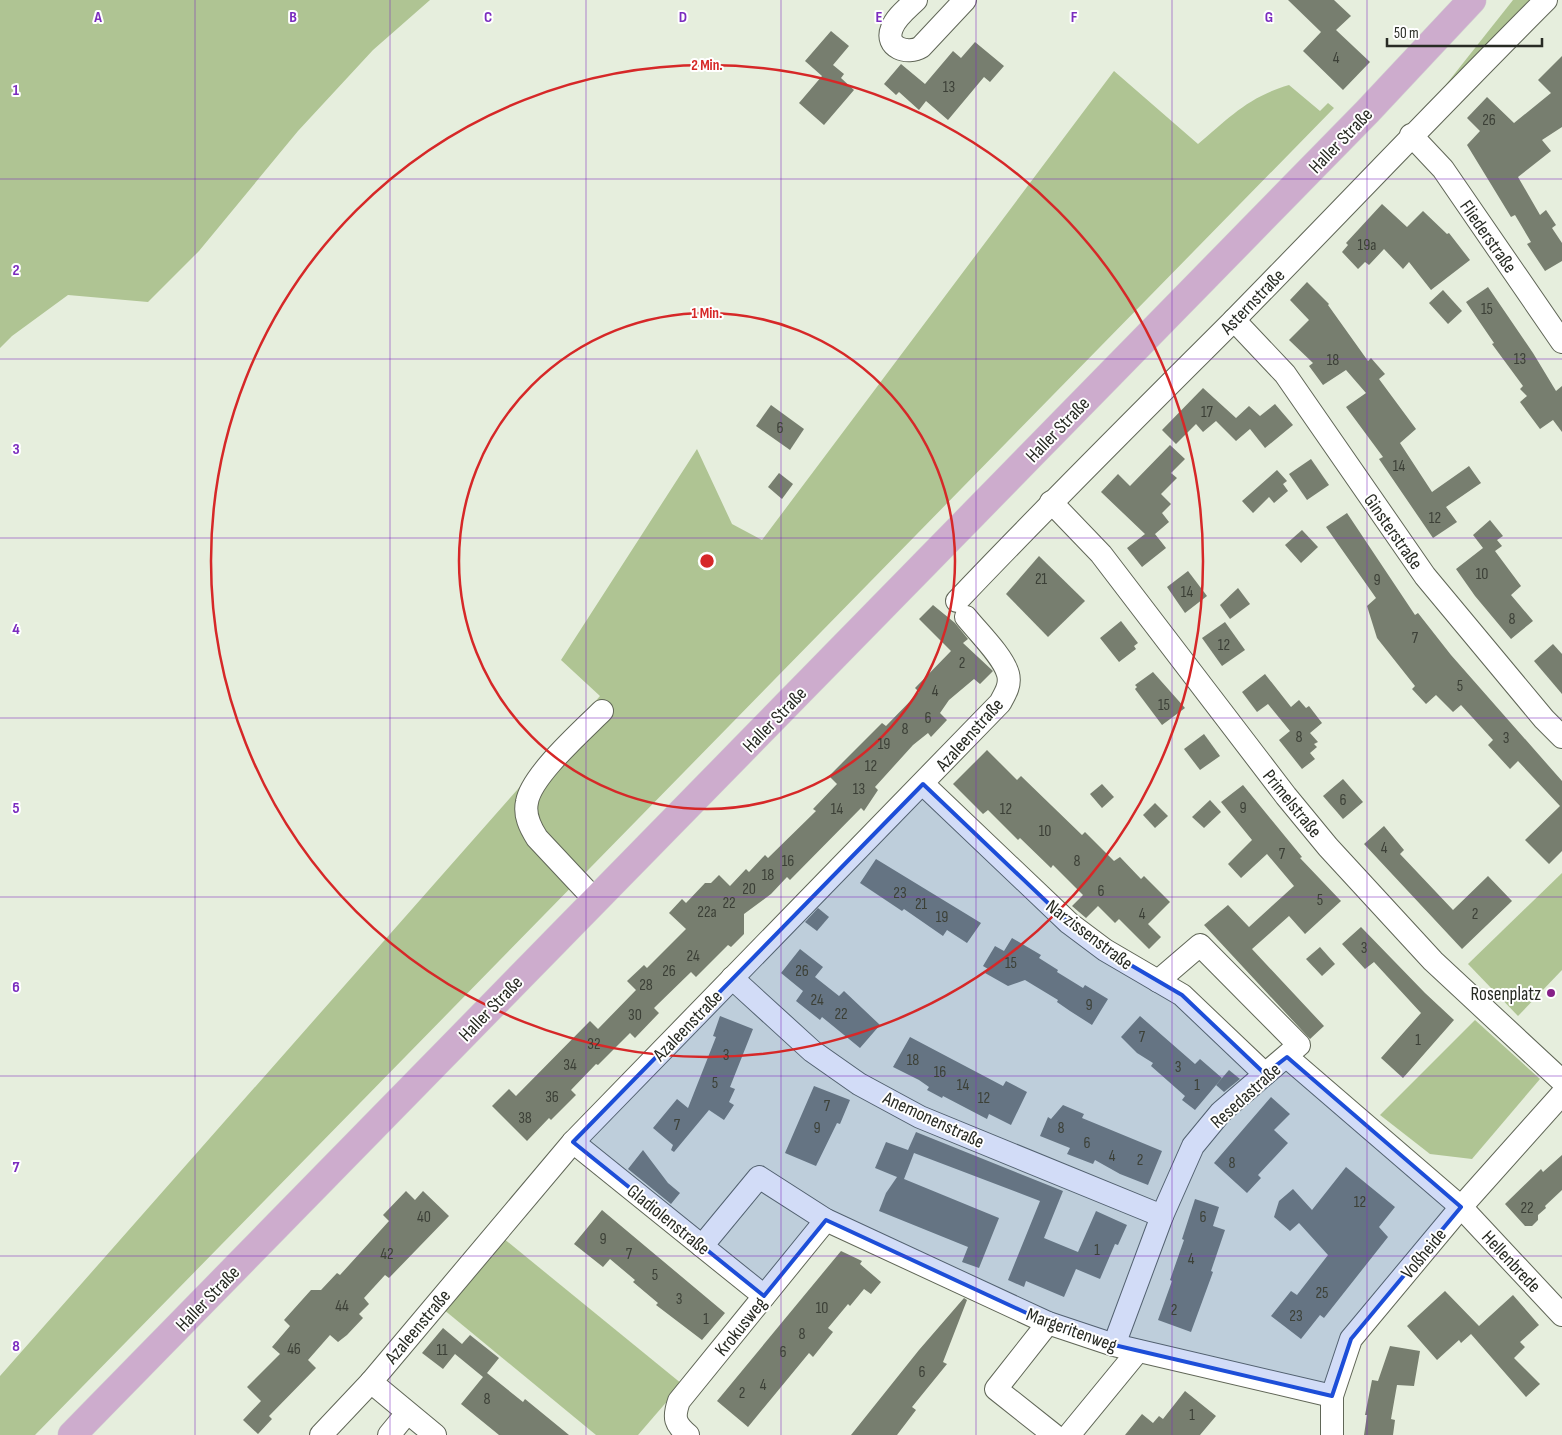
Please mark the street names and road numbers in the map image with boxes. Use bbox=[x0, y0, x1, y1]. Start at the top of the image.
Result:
street label: Haller Straße bbox=[1304, 104, 1378, 179]
street label: Fliederstraße bbox=[1454, 196, 1521, 278]
street label: Asternstraße bbox=[1215, 264, 1290, 340]
street label: Haller Straße bbox=[1021, 393, 1095, 468]
street label: Ginsterstraße bbox=[1358, 490, 1427, 574]
street label: Haller Straße bbox=[738, 683, 812, 758]
street label: Azaleenstraße bbox=[931, 694, 1009, 777]
street label: Primelstraße bbox=[1257, 765, 1326, 843]
street label: Narzissenstraße bbox=[1041, 895, 1137, 975]
street label: Haller Straße bbox=[454, 972, 528, 1047]
street label: Azaleenstraße bbox=[648, 986, 728, 1067]
street label: Resedastraße bbox=[1206, 1059, 1286, 1134]
street label: Anemonenstraße bbox=[878, 1086, 988, 1154]
street label: Gladiolenstraße bbox=[622, 1180, 714, 1260]
street label: Voßheide bbox=[1396, 1224, 1452, 1284]
street label: Hellenbrede bbox=[1476, 1226, 1545, 1298]
street label: Haller Straße bbox=[171, 1262, 245, 1337]
street label: Azaleenstraße bbox=[380, 1285, 456, 1370]
street label: Krokusweg bbox=[710, 1292, 772, 1361]
street label: Margeritenweg bbox=[1023, 1303, 1120, 1358]

